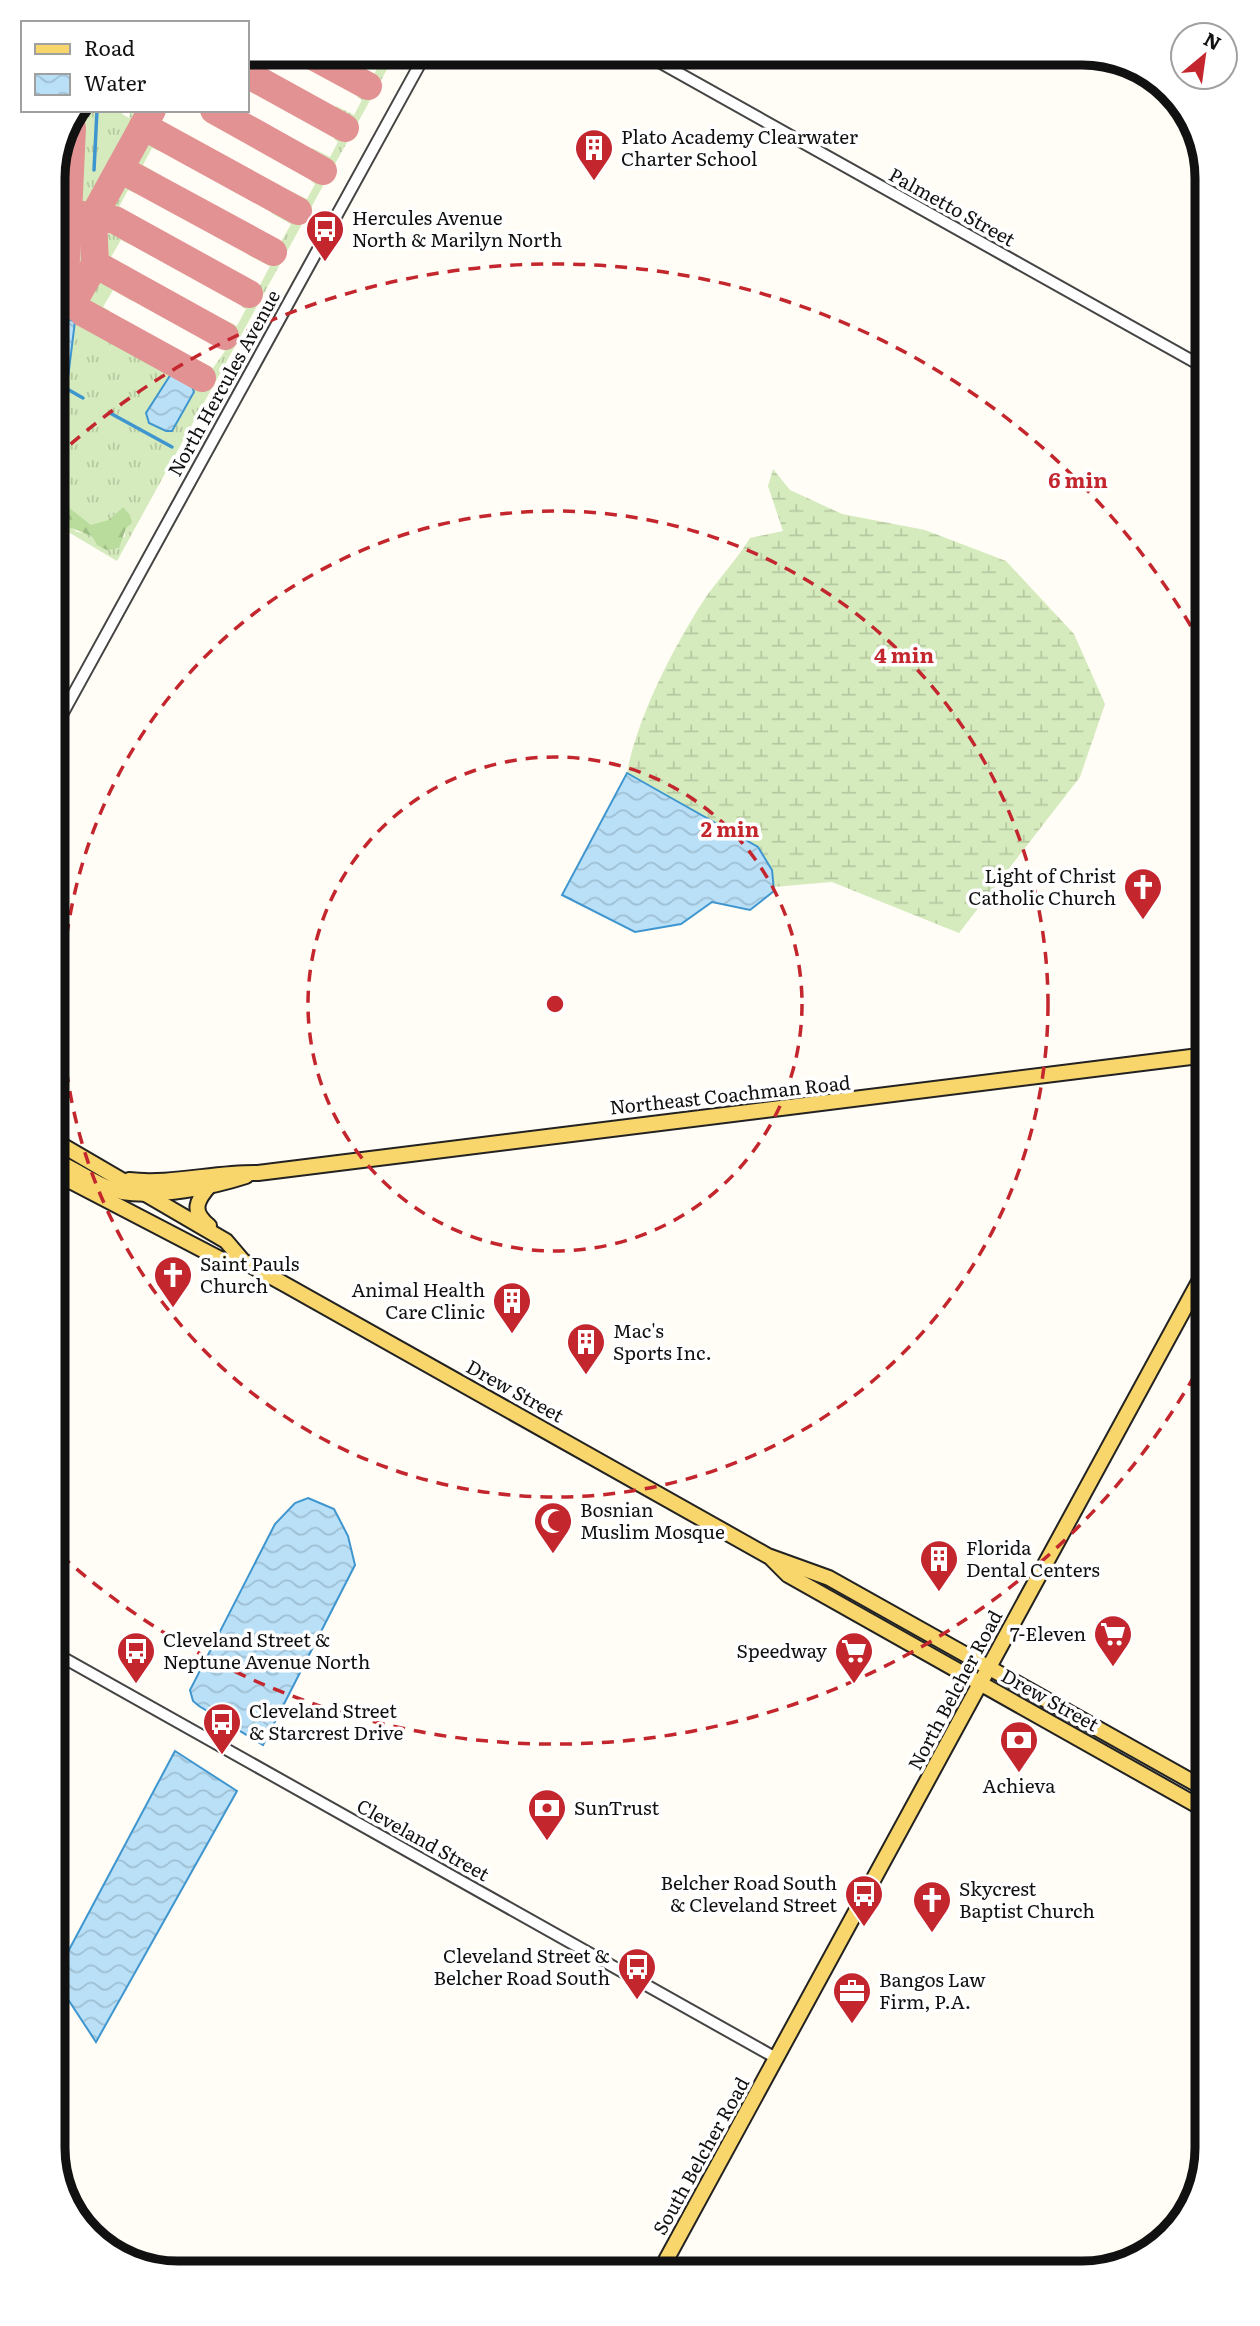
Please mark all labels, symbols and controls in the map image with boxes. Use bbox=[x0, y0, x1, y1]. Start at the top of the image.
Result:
legend bbox=[21, 21, 248, 112]
north arrow bbox=[1169, 21, 1239, 91]
text: N bbox=[1199, 24, 1227, 56]
text: Road bbox=[84, 31, 135, 62]
text: Water bbox=[84, 66, 146, 97]
place label: Plato Academy Clearwater Charter School bbox=[621, 122, 858, 172]
building icon: Plato Academy Clearwater Charter School bbox=[573, 127, 615, 182]
street label: Palmetto Street bbox=[884, 160, 1021, 253]
place label: Hercules Avenue North & Marilyn North bbox=[352, 203, 562, 253]
bus stop icon: Hercules Avenue North & Marilyn North bbox=[304, 208, 346, 263]
street label: North Hercules Avenue bbox=[160, 284, 286, 481]
text: 6 min bbox=[1048, 463, 1108, 494]
text: 4 min bbox=[874, 638, 934, 669]
text: 2 min bbox=[701, 812, 760, 843]
place label: Light of Christ Catholic Church bbox=[968, 861, 1116, 911]
church icon: Light of Christ Catholic Church bbox=[1122, 866, 1164, 921]
centre of rings bbox=[543, 992, 567, 1016]
street label: Northeast Coachman Road bbox=[608, 1067, 852, 1121]
place label: Saint Pauls Church bbox=[200, 1249, 300, 1299]
church icon: Saint Pauls Church bbox=[152, 1254, 194, 1309]
place label: Animal Health Care Clinic bbox=[351, 1275, 485, 1325]
building icon: Animal Health Care Clinic bbox=[491, 1280, 533, 1335]
place label: Mac's Sports Inc. bbox=[613, 1316, 712, 1366]
building icon: Mac's Sports Inc. bbox=[565, 1321, 607, 1376]
street label: Drew Street bbox=[462, 1352, 570, 1429]
place label: Bosnian Muslim Mosque bbox=[580, 1495, 725, 1545]
mosque icon: Bosnian Muslim Mosque bbox=[532, 1500, 574, 1555]
place label: Florida Dental Centers bbox=[966, 1533, 1100, 1583]
building icon: Florida Dental Centers bbox=[918, 1538, 960, 1593]
street label: North Belcher Road bbox=[900, 1604, 1008, 1774]
supermarket icon: 7-Eleven bbox=[1092, 1613, 1134, 1668]
place label: 7-Eleven bbox=[1010, 1619, 1086, 1647]
place label: Cleveland Street & Neptune Avenue North bbox=[163, 1625, 370, 1675]
bus stop icon: Cleveland Street & Neptune Avenue North bbox=[115, 1630, 157, 1685]
supermarket icon: Speedway bbox=[833, 1630, 875, 1685]
place label: Speedway bbox=[737, 1636, 827, 1664]
street label: Drew Street bbox=[997, 1661, 1105, 1738]
place label: Cleveland Street & Starcrest Drive bbox=[249, 1696, 403, 1746]
bus stop icon: Cleveland Street & Starcrest Drive bbox=[201, 1701, 243, 1756]
bank icon: Achieva bbox=[998, 1719, 1040, 1774]
place label: Achieva bbox=[983, 1771, 1056, 1799]
bank icon: SunTrust bbox=[526, 1787, 568, 1842]
street label: Cleveland Street bbox=[352, 1791, 495, 1887]
place label: SunTrust bbox=[574, 1793, 659, 1821]
place label: Belcher Road South & Cleveland Street bbox=[660, 1868, 837, 1918]
bus stop icon: Belcher Road South & Cleveland Street bbox=[843, 1873, 885, 1928]
place label: Skycrest Baptist Church bbox=[959, 1874, 1095, 1924]
church icon: Skycrest Baptist Church bbox=[911, 1879, 953, 1934]
place label: Cleveland Street & Belcher Road South bbox=[433, 1941, 610, 1991]
bus stop icon: Cleveland Street & Belcher Road South bbox=[616, 1946, 658, 2001]
place label: Bangos Law Firm, P.A. bbox=[879, 1965, 986, 2015]
office icon: Bangos Law Firm, P.A. bbox=[831, 1970, 873, 2025]
street label: South Belcher Road bbox=[645, 2071, 755, 2240]

